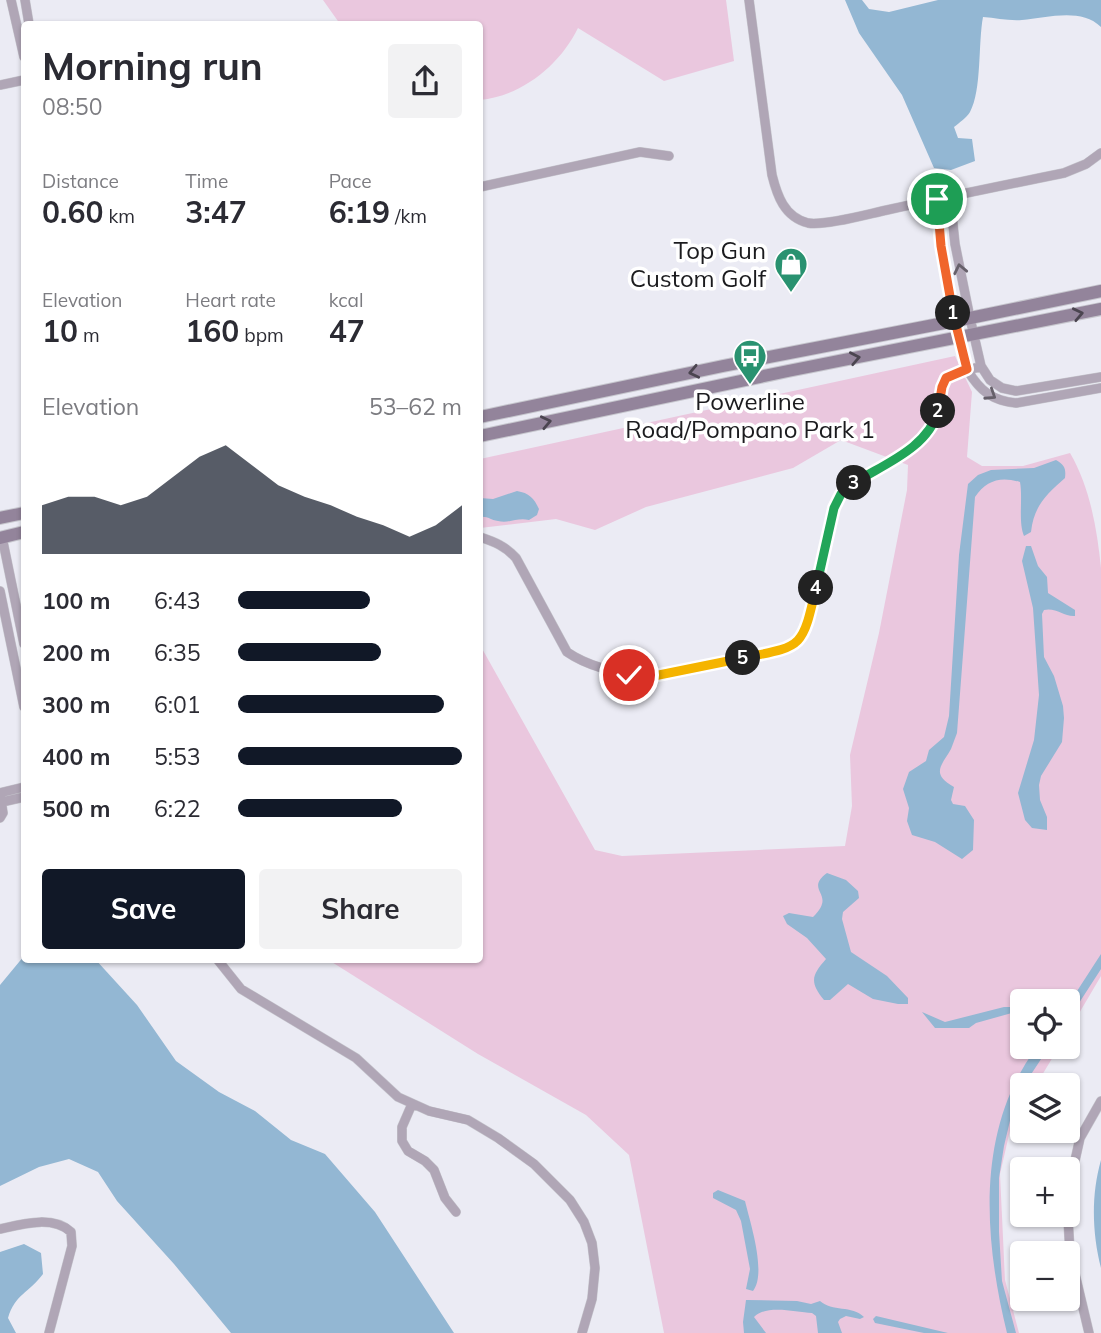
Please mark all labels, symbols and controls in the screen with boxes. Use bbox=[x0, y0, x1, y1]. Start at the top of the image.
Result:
text: Morning run bbox=[42, 42, 263, 90]
button: share bbox=[388, 44, 462, 118]
text: 08:50 bbox=[42, 92, 102, 121]
text: Distance bbox=[42, 169, 119, 193]
text: Time bbox=[185, 169, 228, 193]
text: Pace bbox=[329, 169, 372, 193]
pin bbox=[907, 169, 967, 229]
icon: arrive bbox=[918, 180, 956, 218]
text: 0.60 bbox=[42, 193, 103, 231]
text: 3:47 bbox=[185, 193, 247, 231]
text: 6:19 bbox=[329, 193, 390, 231]
text: km bbox=[103, 204, 135, 228]
text: /km bbox=[390, 204, 427, 228]
place label: Top Gun Custom Golf bbox=[630, 235, 767, 293]
shop icon: Top Gun Custom Golf bbox=[772, 245, 810, 294]
one-way arrow bbox=[954, 263, 969, 275]
text: Elevation bbox=[42, 288, 122, 312]
text: Heart rate bbox=[185, 288, 276, 312]
text: kcal bbox=[329, 288, 363, 312]
pin: 1 bbox=[936, 296, 970, 330]
text: 1 bbox=[947, 300, 958, 324]
one-way arrow bbox=[1072, 308, 1084, 323]
text: 10 bbox=[42, 312, 78, 350]
text: 160 bbox=[185, 312, 239, 350]
text: 47 bbox=[329, 312, 365, 350]
text: m bbox=[78, 323, 100, 347]
text: bpm bbox=[239, 323, 284, 347]
bus stop icon: Powerline Road/Pompano Park 1 bbox=[731, 337, 769, 386]
one-way arrow bbox=[849, 351, 861, 366]
one-way arrow bbox=[688, 363, 700, 378]
place label: Powerline Road/Pompano Park 1 bbox=[625, 386, 875, 444]
one-way arrow bbox=[984, 387, 997, 400]
text: Elevation bbox=[42, 392, 139, 421]
text: 53–62 m bbox=[369, 392, 462, 421]
pin: 2 bbox=[920, 394, 956, 428]
text: 2 bbox=[932, 398, 943, 422]
one-way arrow bbox=[540, 416, 552, 431]
pin: 3 bbox=[836, 466, 872, 500]
text: 3 bbox=[848, 470, 859, 494]
pin: 4 bbox=[798, 570, 834, 606]
text: 4 bbox=[810, 575, 821, 599]
text: 100 m bbox=[42, 586, 110, 615]
text: 6:43 bbox=[154, 586, 201, 615]
text: 200 m bbox=[42, 638, 110, 667]
text: 6:35 bbox=[154, 638, 201, 667]
pin: 5 bbox=[726, 640, 760, 676]
pin bbox=[599, 645, 659, 705]
text: 5 bbox=[737, 645, 748, 669]
icon: check bbox=[610, 656, 648, 694]
text: 300 m bbox=[42, 690, 110, 719]
text: 6:01 bbox=[154, 690, 201, 719]
text: 400 m bbox=[42, 742, 110, 771]
text: 5:53 bbox=[154, 742, 201, 771]
text: 500 m bbox=[42, 794, 110, 823]
text: 6:22 bbox=[154, 794, 201, 823]
button: Save bbox=[42, 869, 245, 949]
button: Share bbox=[259, 869, 462, 949]
map controls bbox=[1010, 989, 1080, 1311]
button: locate bbox=[1010, 989, 1080, 1059]
button: layers bbox=[1010, 1073, 1080, 1143]
button: + bbox=[1010, 1157, 1080, 1227]
button: − bbox=[1010, 1241, 1080, 1311]

